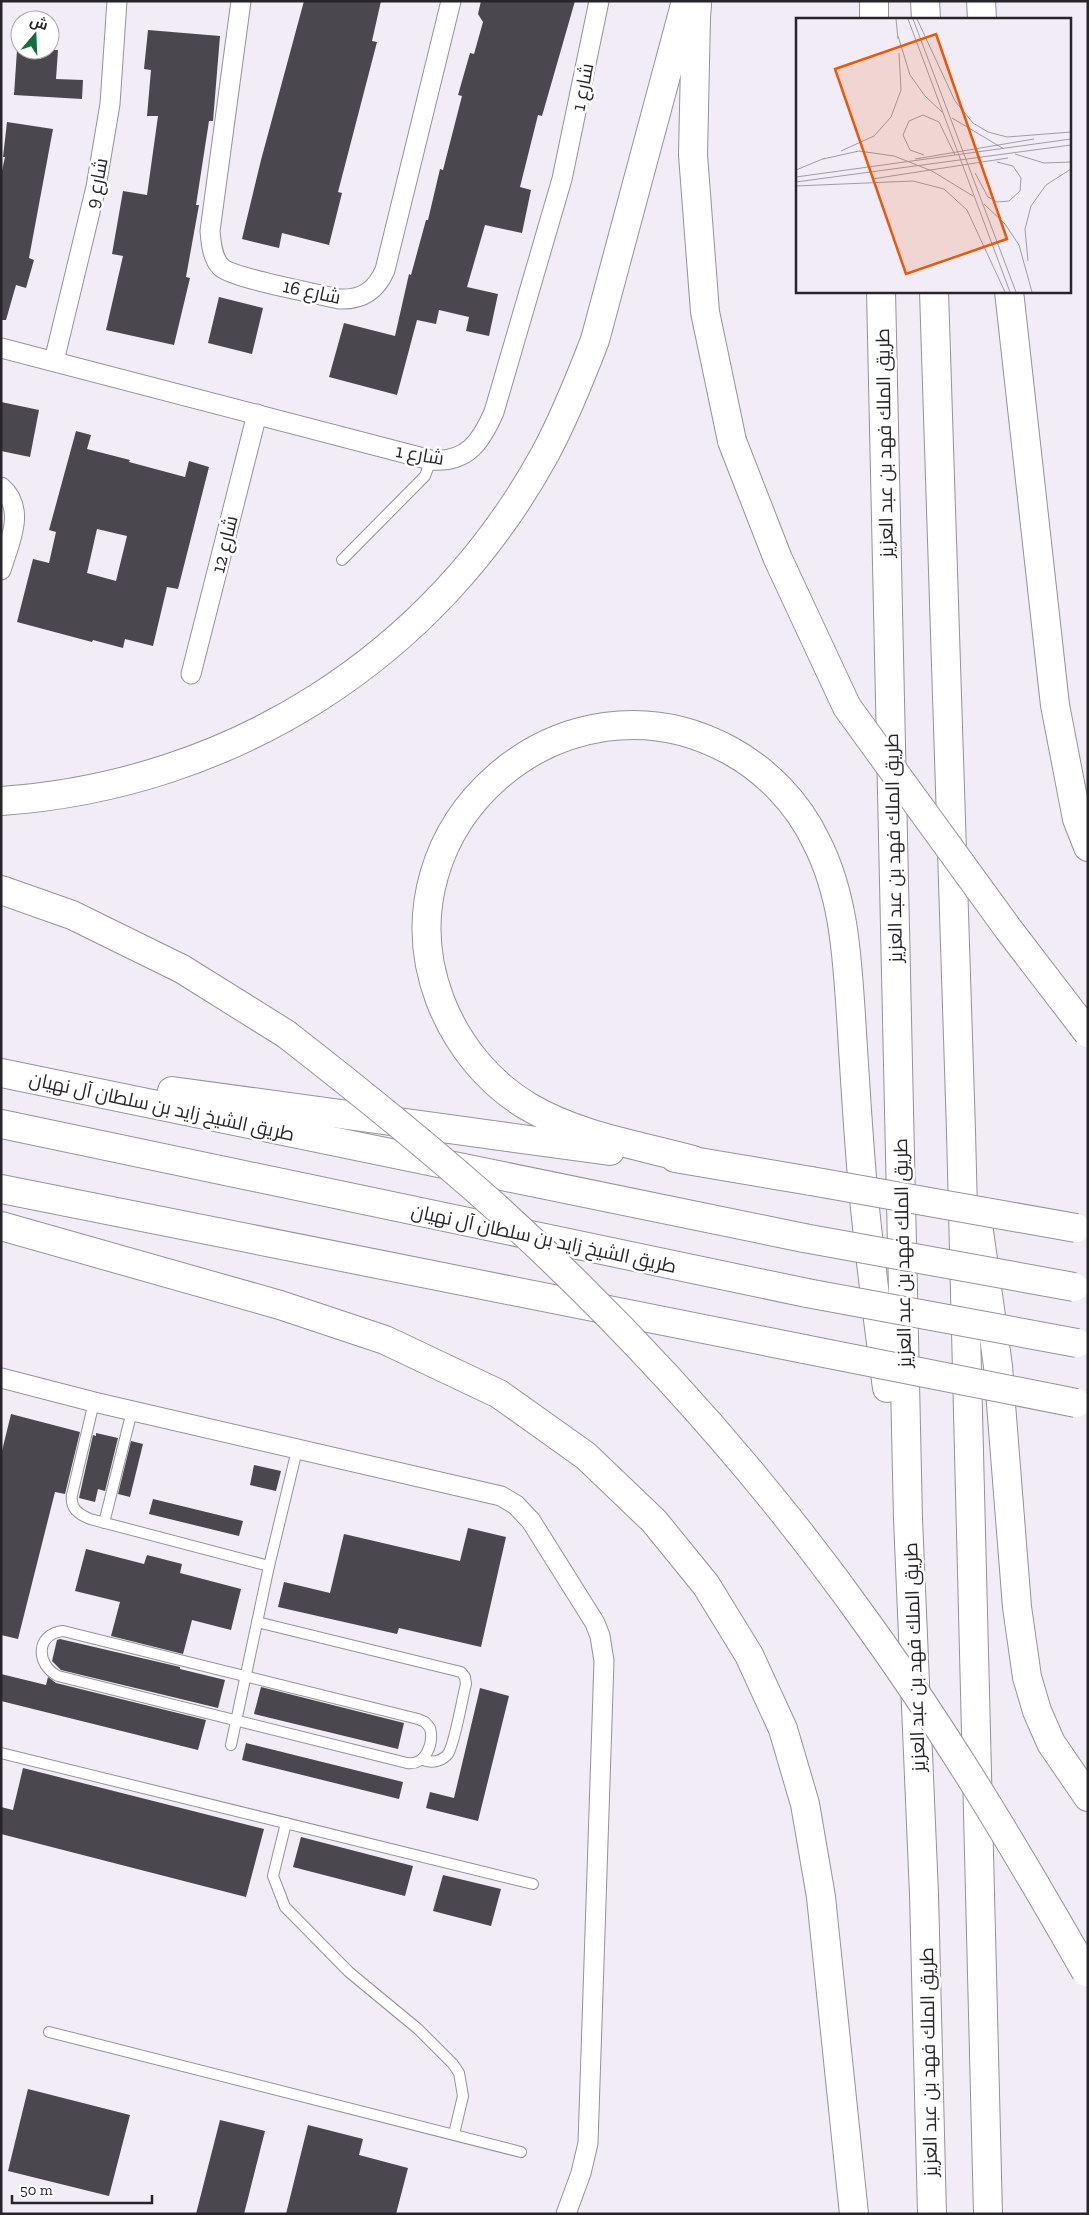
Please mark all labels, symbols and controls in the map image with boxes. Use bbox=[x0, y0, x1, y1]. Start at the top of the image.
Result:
north arrow bbox=[10, 10, 60, 60]
text: ش bbox=[28, 12, 50, 34]
inset map bbox=[796, 18, 1072, 292]
street label: شارع 1 bbox=[567, 61, 600, 113]
street label: شارع 9 bbox=[80, 156, 115, 211]
street label: شارع 16 bbox=[280, 274, 343, 311]
street label: طريق الملك فهد بن عبد العزيز bbox=[871, 328, 899, 559]
street label: شارع 1 bbox=[394, 439, 446, 472]
street label: شارع 12 bbox=[206, 513, 245, 576]
street label: طريق الملك فهد بن عبد العزيز bbox=[880, 733, 908, 964]
street label: طريق الشيخ زايد بن سلطان آل نهيان bbox=[27, 1067, 297, 1148]
street label: طريق الملك فهد بن عبد العزيز bbox=[889, 1138, 917, 1369]
street label: طريق الشيخ زايد بن سلطان آل نهيان bbox=[409, 1199, 679, 1280]
street label: طريق الملك فهد بن عبد العزيز bbox=[899, 1542, 931, 1773]
street label: طريق الملك فهد بن عبد العزيز bbox=[915, 1947, 943, 2178]
scale bar bbox=[12, 2172, 152, 2204]
text: 50 m bbox=[20, 2181, 53, 2199]

